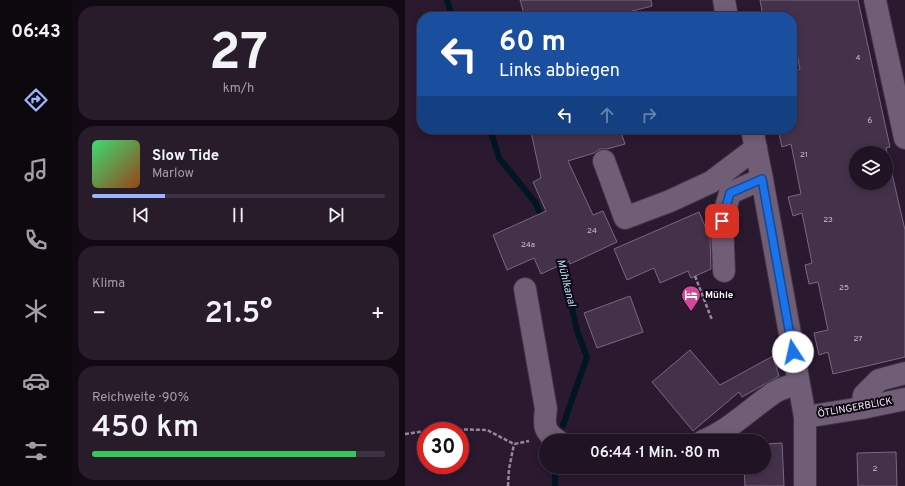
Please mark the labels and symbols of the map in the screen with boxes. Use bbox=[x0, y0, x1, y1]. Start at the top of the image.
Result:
house number: 4 bbox=[856, 53, 861, 63]
house number: 6 bbox=[868, 116, 873, 126]
house number: 21 bbox=[800, 150, 808, 160]
pin bbox=[705, 204, 739, 238]
house number: 23 bbox=[823, 215, 833, 225]
house number: 24 bbox=[587, 226, 597, 236]
house number: 24a bbox=[521, 240, 535, 250]
water label: Mühlkanal bbox=[553, 258, 579, 309]
house number: 25 bbox=[839, 283, 849, 293]
hotel icon: Mühle bbox=[680, 284, 702, 312]
place label: Mühle bbox=[705, 289, 734, 302]
position arrow bbox=[772, 331, 814, 373]
house number: 27 bbox=[854, 334, 863, 344]
street label: ÖTLINGERBLICK bbox=[817, 395, 894, 421]
speed limit sign: 30 bbox=[417, 422, 469, 474]
house number: 2 bbox=[873, 464, 878, 474]

